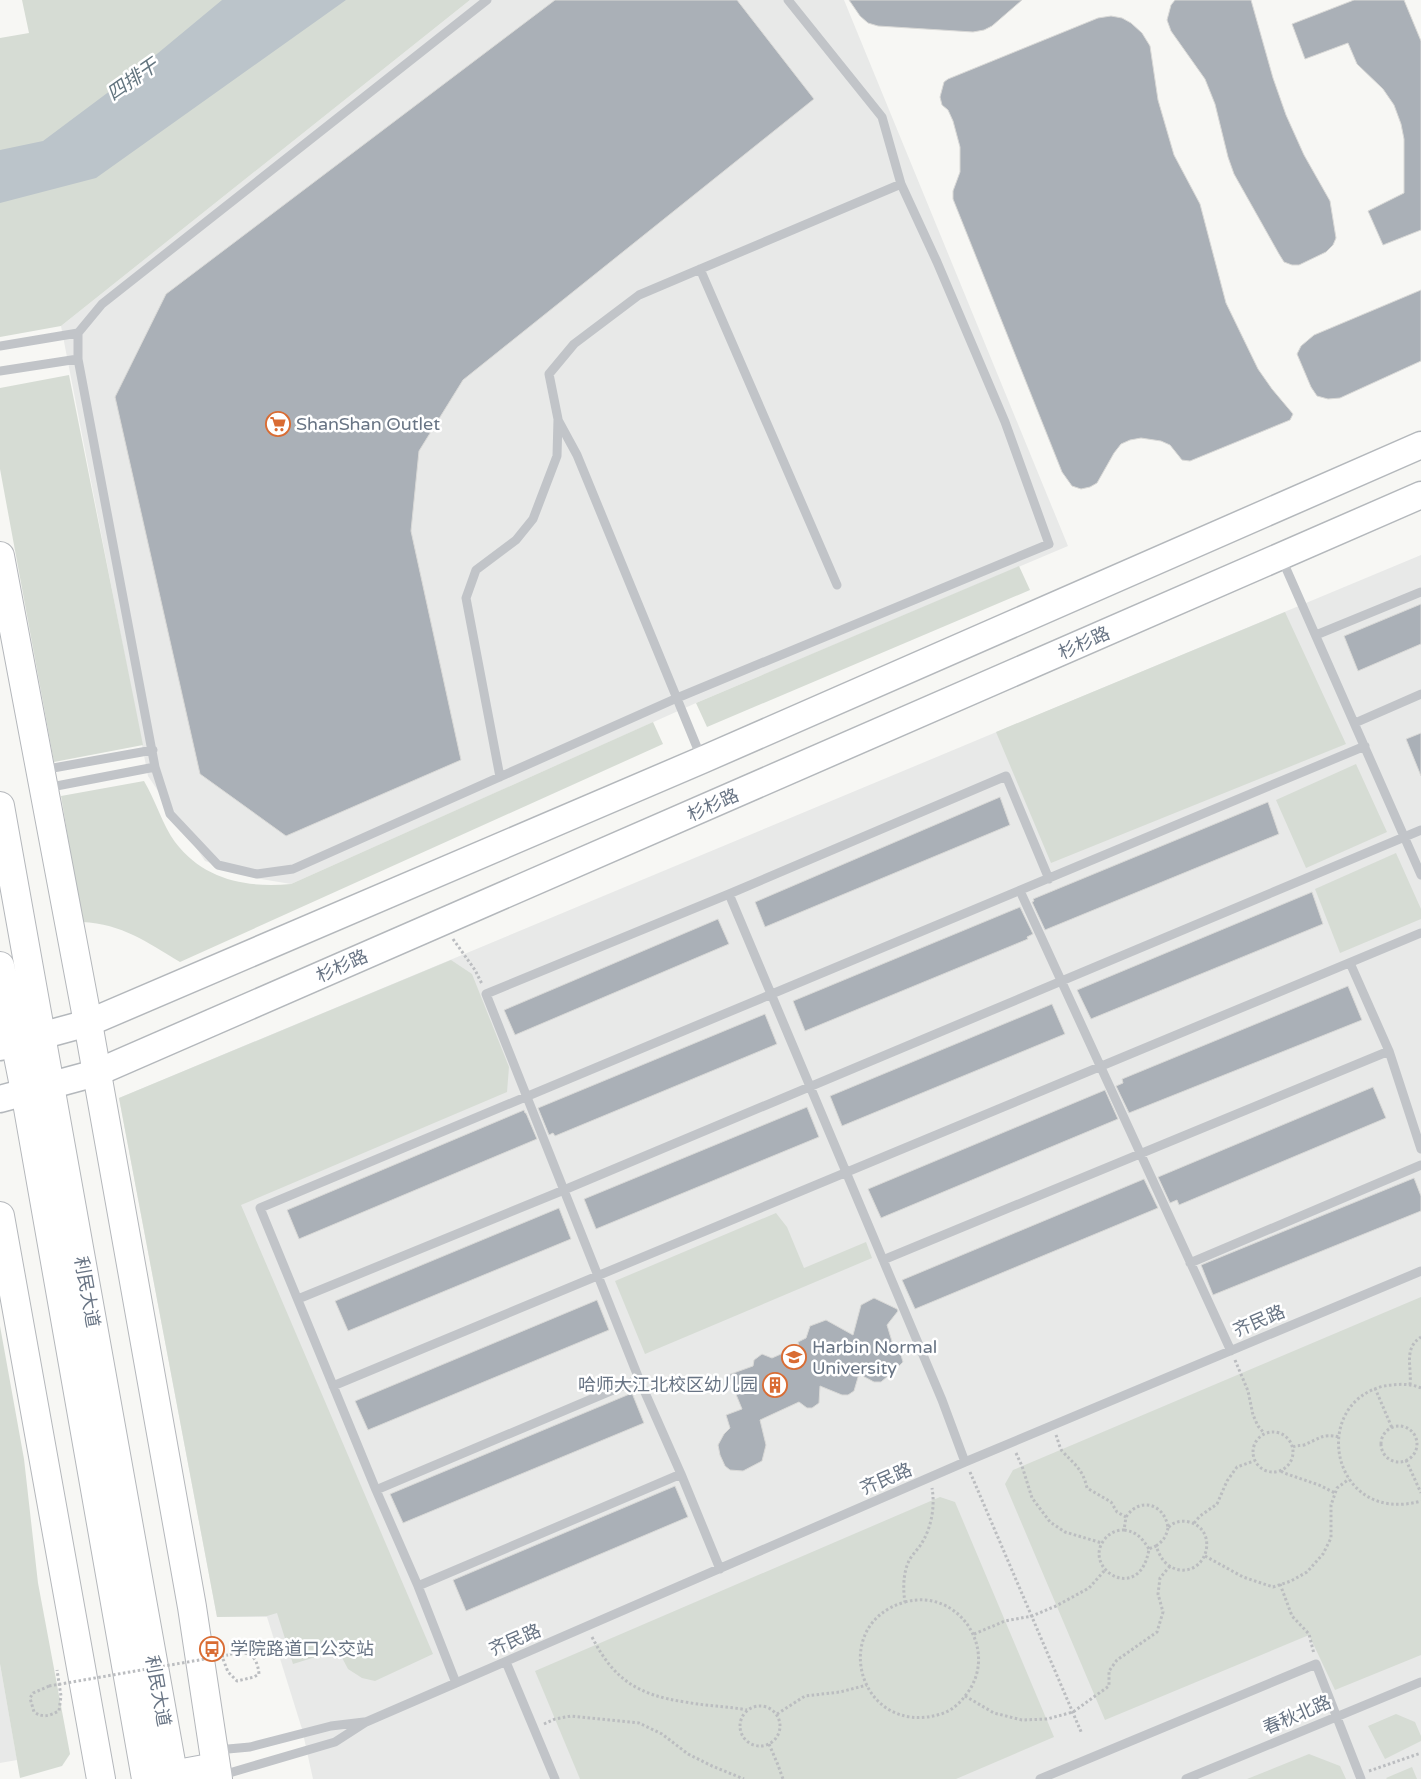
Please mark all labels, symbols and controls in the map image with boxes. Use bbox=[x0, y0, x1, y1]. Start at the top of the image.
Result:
water label: 四排干 bbox=[103, 53, 164, 105]
supermarket icon: ShanShan Outlet bbox=[265, 411, 291, 437]
place label: ShanShan Outlet bbox=[296, 413, 440, 435]
street label: 杉杉路 bbox=[1055, 622, 1113, 664]
street label: 杉杉路 bbox=[684, 784, 742, 826]
street label: 杉杉路 bbox=[313, 945, 371, 987]
street label: 利民大道 bbox=[70, 1255, 104, 1329]
street label: 齐民路 bbox=[1230, 1300, 1288, 1342]
place label: Harbin Normal University bbox=[812, 1336, 937, 1379]
school or university icon: Harbin Normal University bbox=[781, 1344, 807, 1370]
building icon: 哈师大江北校区幼儿园 bbox=[762, 1372, 788, 1398]
place label: 哈师大江北校区幼儿园 bbox=[578, 1374, 758, 1396]
street label: 齐民路 bbox=[857, 1458, 915, 1500]
street label: 齐民路 bbox=[486, 1619, 544, 1661]
bus stop icon: 学院路道口公交站 bbox=[199, 1636, 225, 1662]
place label: 学院路道口公交站 bbox=[230, 1638, 374, 1660]
street label: 利民大道 bbox=[141, 1654, 175, 1728]
street label: 春秋北路 bbox=[1260, 1691, 1334, 1739]

